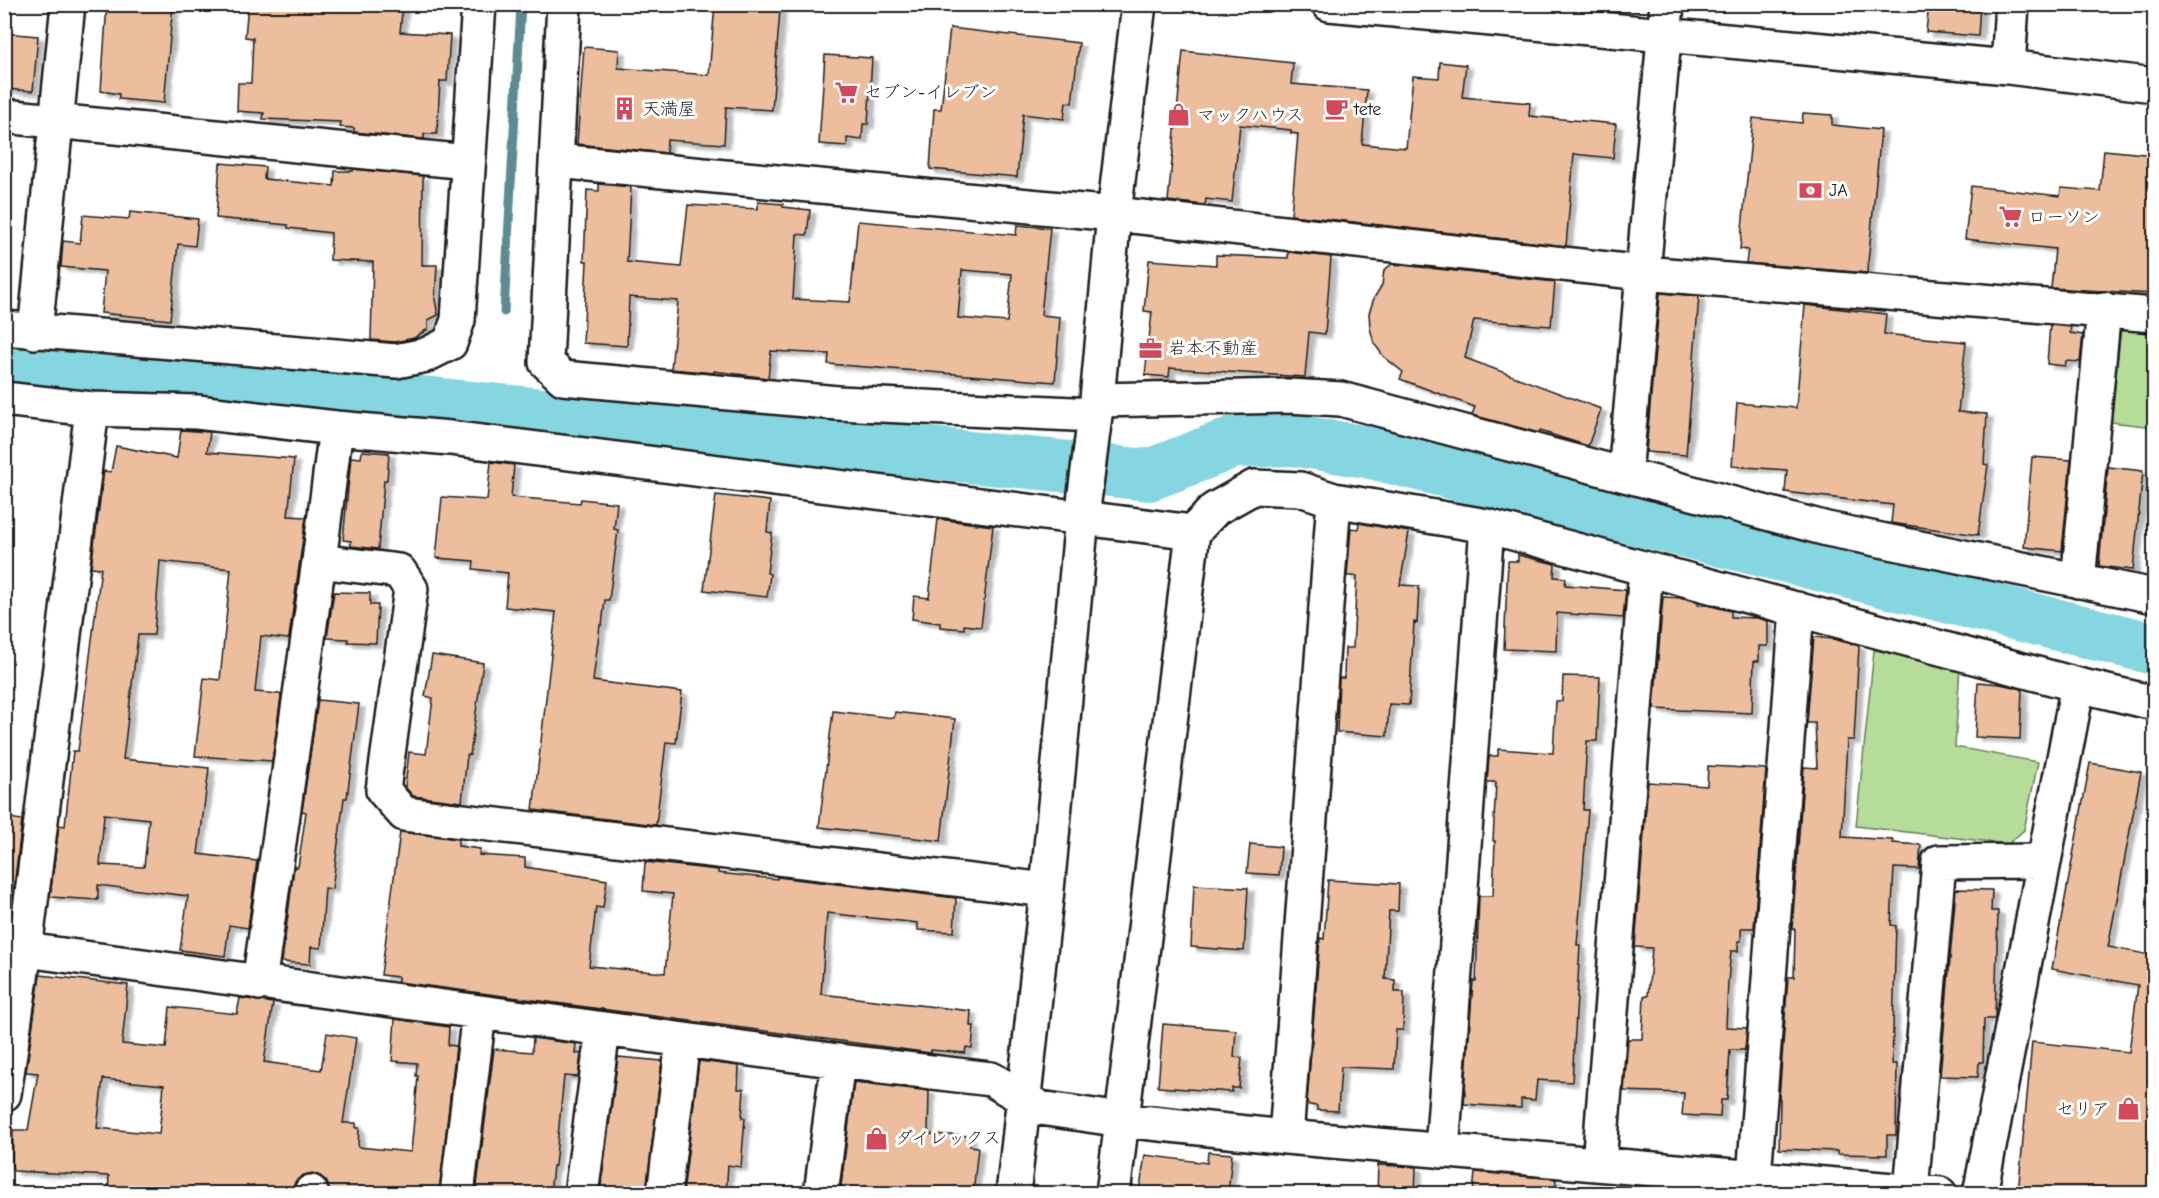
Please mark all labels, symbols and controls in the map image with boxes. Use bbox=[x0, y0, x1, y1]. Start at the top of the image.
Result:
supermarket icon: セブン-イレブン bbox=[833, 79, 859, 105]
place label: セブン-イレブン bbox=[864, 82, 997, 103]
building icon: 天満屋 bbox=[611, 96, 637, 122]
cafe icon: tete bbox=[1323, 96, 1349, 122]
place label: 天満屋 bbox=[642, 99, 696, 120]
place label: tete bbox=[1353, 99, 1381, 120]
shop icon: マックハウス bbox=[1166, 102, 1192, 128]
place label: マックハウス bbox=[1197, 105, 1304, 126]
bank icon: JA bbox=[1798, 177, 1824, 203]
place label: JA bbox=[1829, 180, 1848, 201]
supermarket icon: ローソン bbox=[1997, 204, 2023, 230]
place label: ローソン bbox=[2028, 207, 2100, 228]
office icon: 岩本不動産 bbox=[1137, 335, 1163, 361]
place label: 岩本不動産 bbox=[1168, 338, 1258, 359]
shop icon: セリア bbox=[2115, 1096, 2141, 1122]
place label: セリア bbox=[2056, 1099, 2110, 1120]
shop icon: ダイレックス bbox=[864, 1125, 890, 1151]
place label: ダイレックス bbox=[895, 1128, 1001, 1149]

